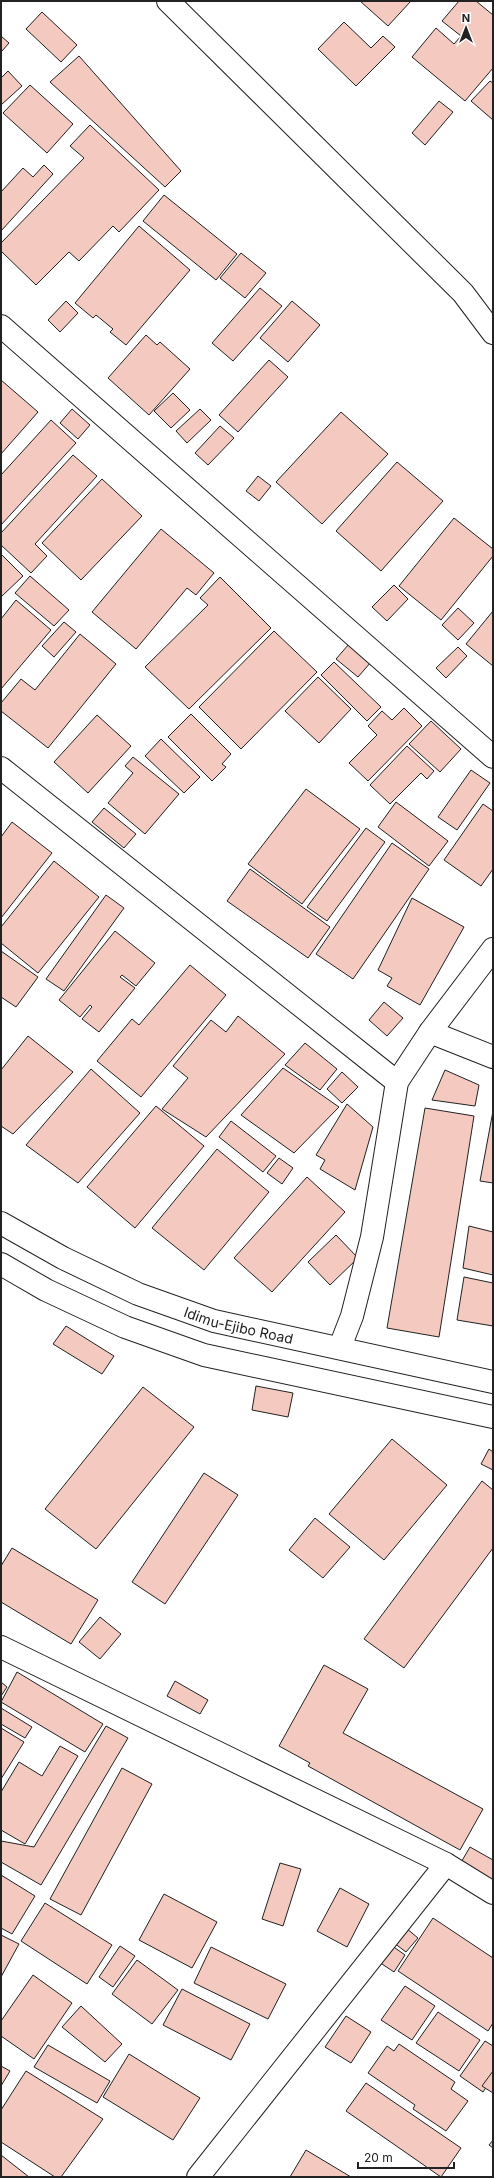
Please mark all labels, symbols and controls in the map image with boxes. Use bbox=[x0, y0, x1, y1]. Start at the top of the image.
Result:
north arrow bbox=[446, 8, 486, 48]
text: N bbox=[462, 11, 470, 25]
street label: Idimu-Ejibo Road bbox=[182, 1303, 295, 1347]
scale bar bbox=[358, 2144, 454, 2170]
text: 20 m bbox=[364, 2150, 393, 2165]

